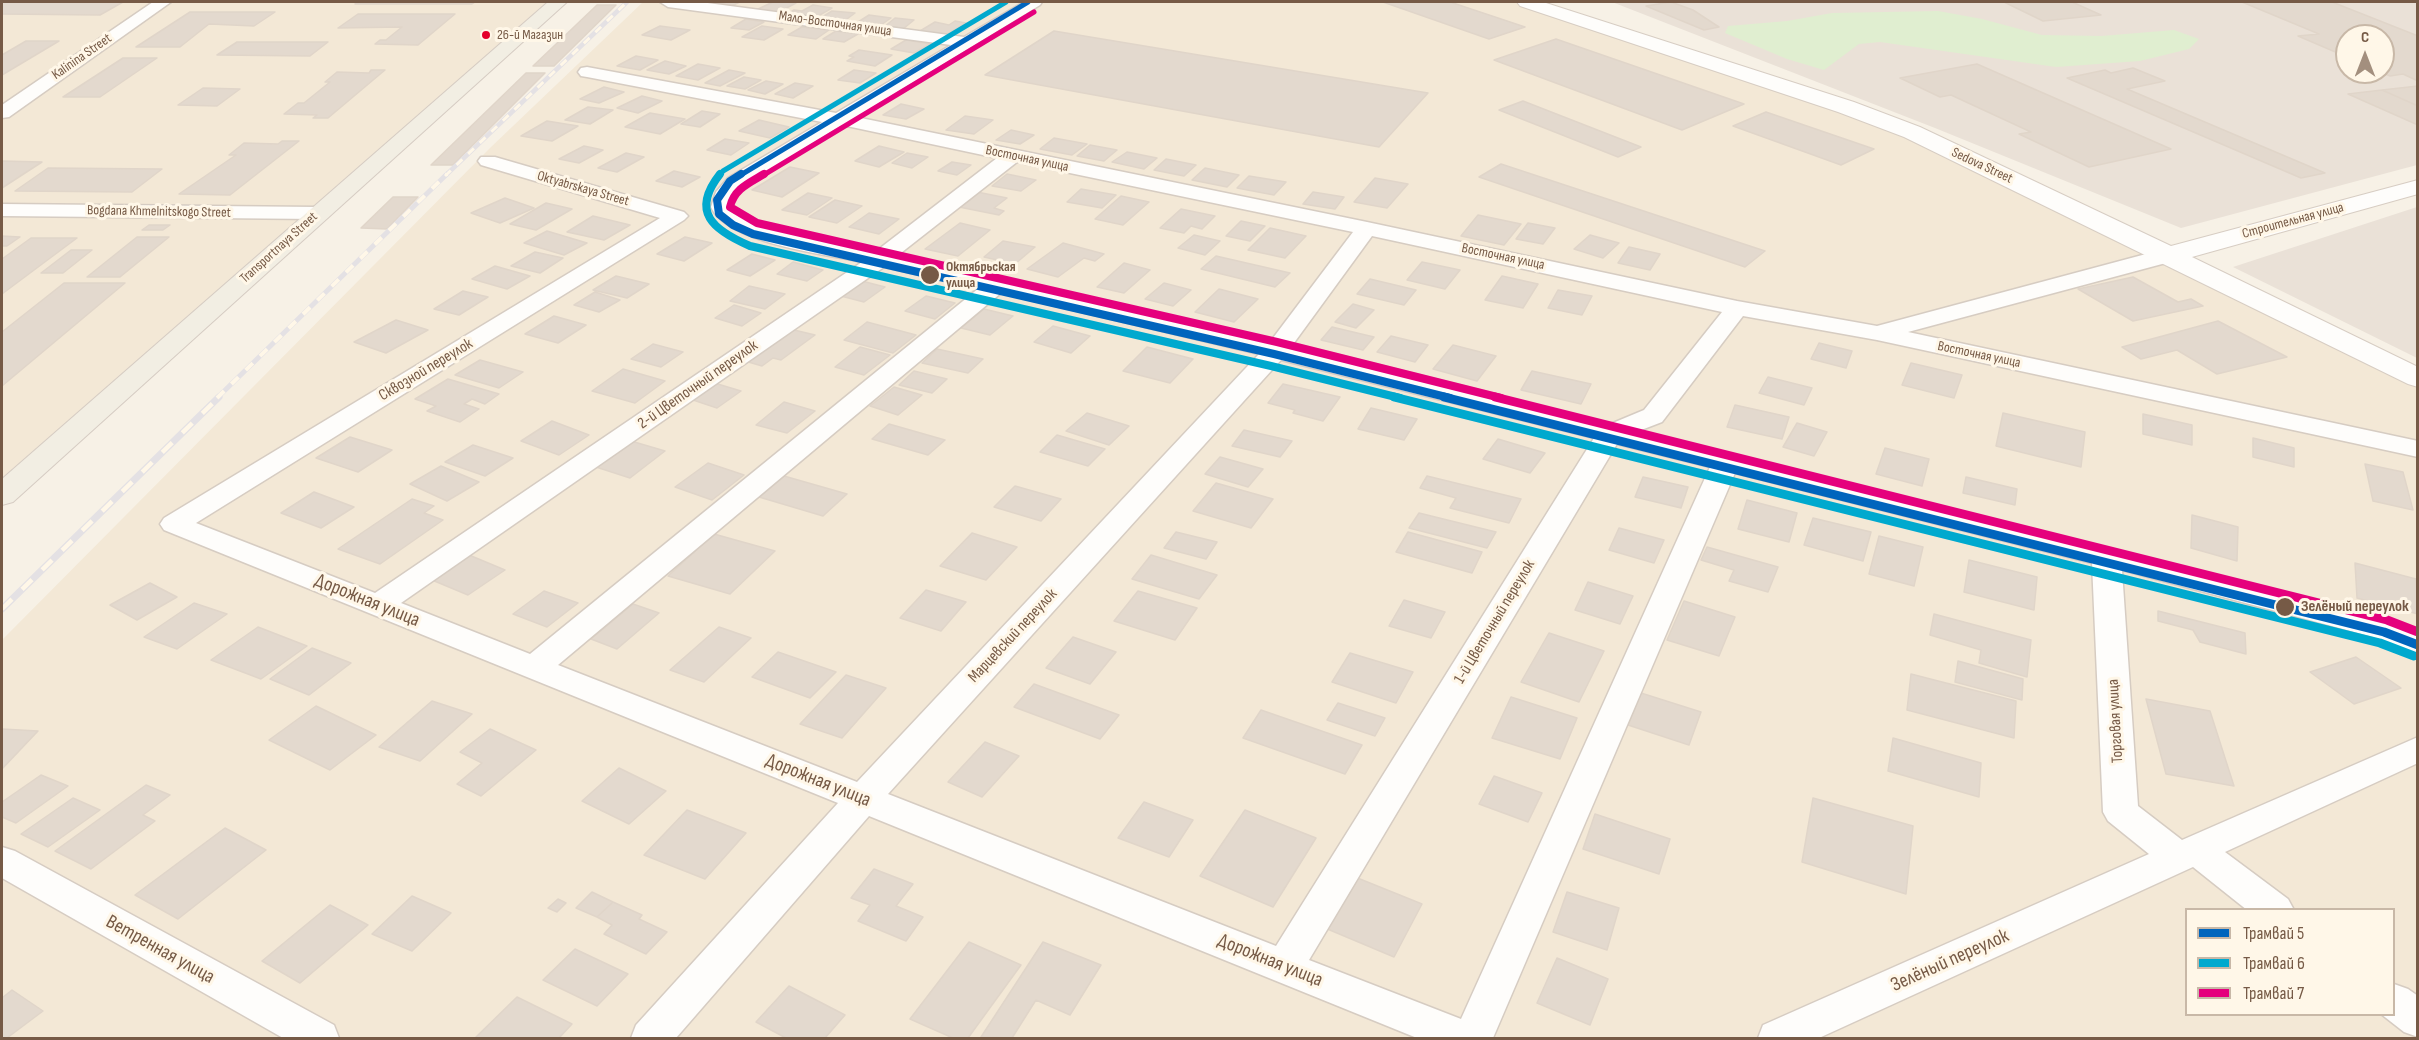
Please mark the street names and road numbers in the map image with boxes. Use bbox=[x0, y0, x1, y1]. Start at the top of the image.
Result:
street label: Мало-Восточная улица bbox=[777, 8, 893, 40]
street label: Kalinina Street bbox=[49, 30, 115, 84]
street label: Восточная улица bbox=[984, 142, 1070, 176]
street label: Sedova Street bbox=[1949, 145, 2015, 187]
street label: Oktyabrskaya Street bbox=[535, 168, 631, 210]
street label: Строительная улица bbox=[2240, 199, 2346, 243]
street label: Bogdana Khmelnitskogo Street bbox=[87, 202, 231, 222]
street label: Transportnaya Street bbox=[237, 209, 321, 287]
street label: Восточная улица bbox=[1460, 240, 1546, 274]
street label: Сквозной переулок bbox=[376, 334, 476, 406]
street label: 2-й Цветочный переулок bbox=[634, 336, 762, 434]
street label: Восточная улица bbox=[1936, 338, 2022, 372]
street label: 1-й Цветочный переулок bbox=[1450, 557, 1540, 687]
street label: Дорожная улица bbox=[311, 569, 423, 633]
street label: Марцевский переулок bbox=[965, 585, 1061, 687]
street label: Торговая улица bbox=[2104, 679, 2128, 763]
street label: Дорожная улица bbox=[762, 749, 874, 813]
street label: Ветренная улица bbox=[101, 910, 219, 990]
street label: Зелёный переулок bbox=[1887, 924, 2013, 998]
street label: Дорожная улица bbox=[1214, 929, 1326, 993]

